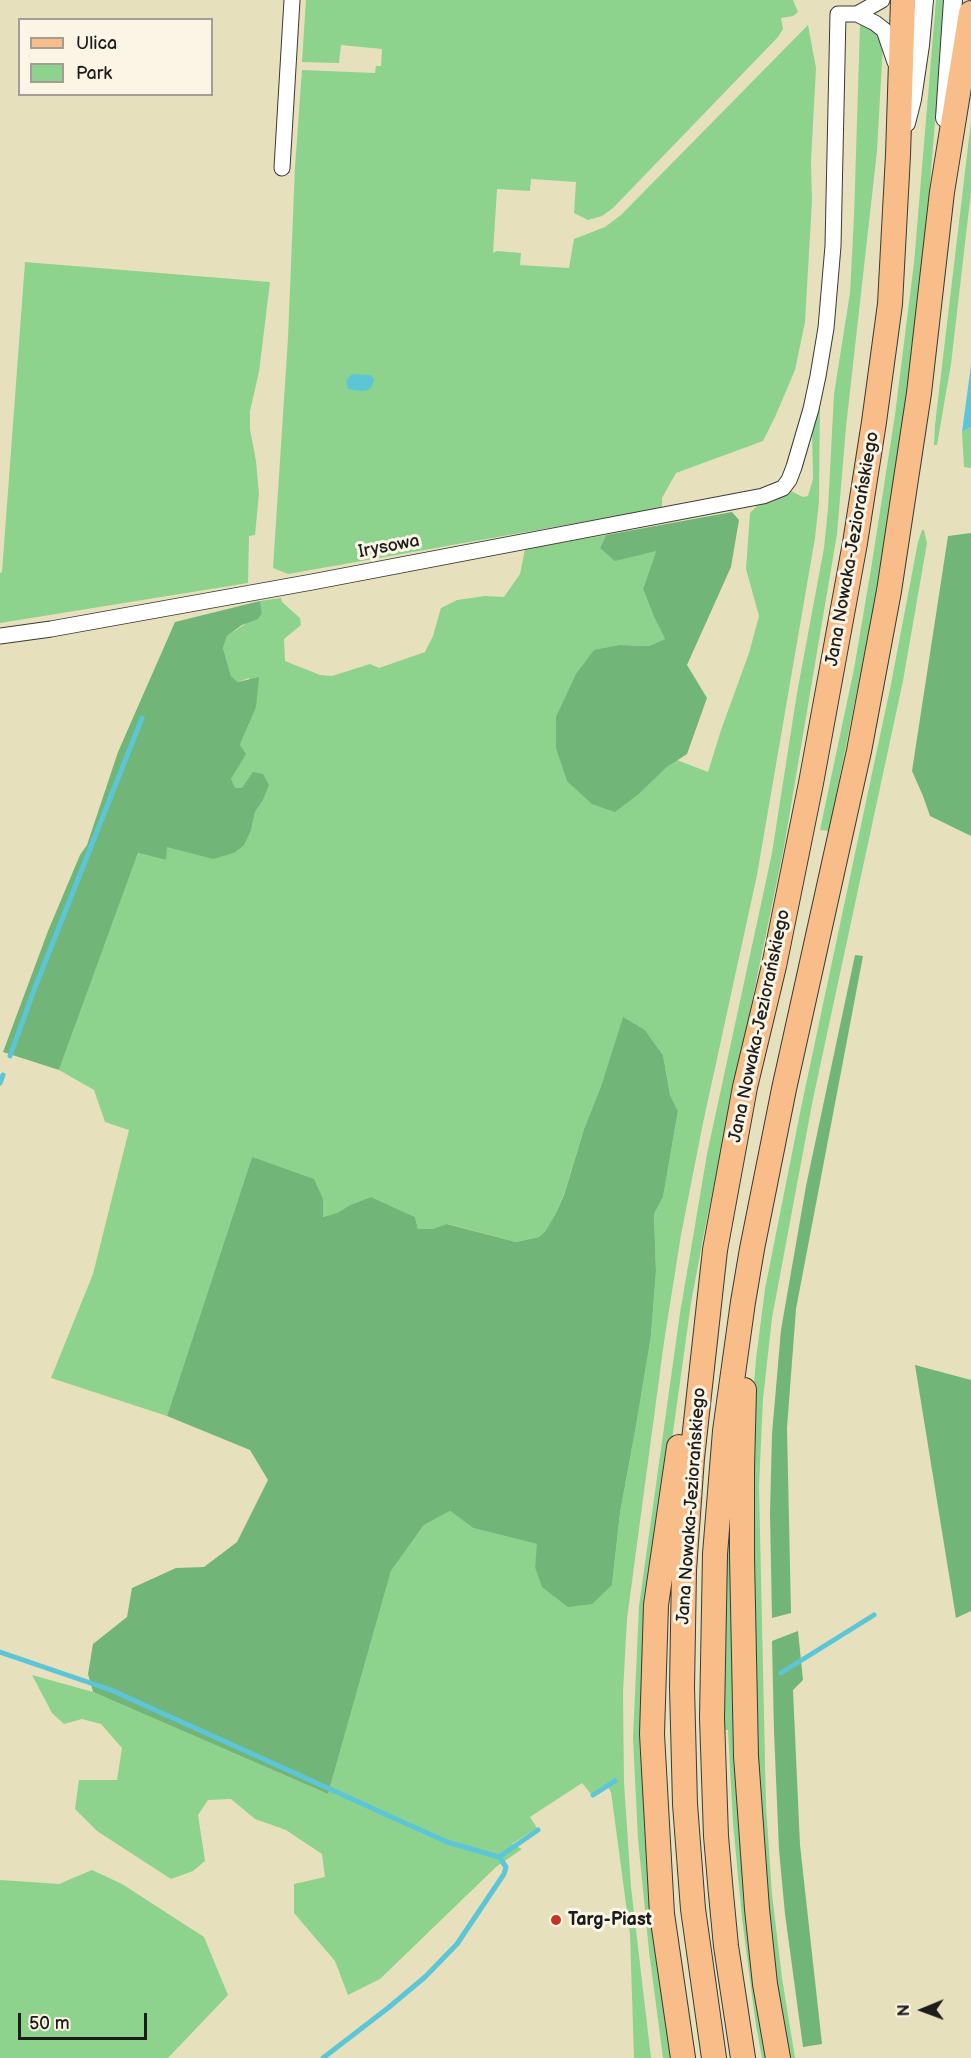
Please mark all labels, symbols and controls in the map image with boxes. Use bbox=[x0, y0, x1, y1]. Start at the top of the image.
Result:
legend bbox=[18, 18, 213, 96]
text: Ulica bbox=[76, 33, 117, 54]
text: Park bbox=[76, 63, 112, 84]
street label: Jana Nowaka-Jeziorańskiego bbox=[822, 430, 884, 668]
street label: Irysowa bbox=[356, 530, 422, 564]
street label: Jana Nowaka-Jeziorańskiego bbox=[725, 908, 795, 1144]
street label: Jana Nowaka-Jeziorańskiego bbox=[673, 1387, 711, 1625]
place label: Targ-Piast bbox=[568, 1909, 652, 1931]
marker: Targ-Piast bbox=[549, 1913, 563, 1927]
north arrow bbox=[893, 1980, 953, 2040]
scale bar bbox=[21, 2001, 150, 2039]
text: N bbox=[895, 2004, 914, 2017]
text: 50 m bbox=[29, 2013, 70, 2034]

